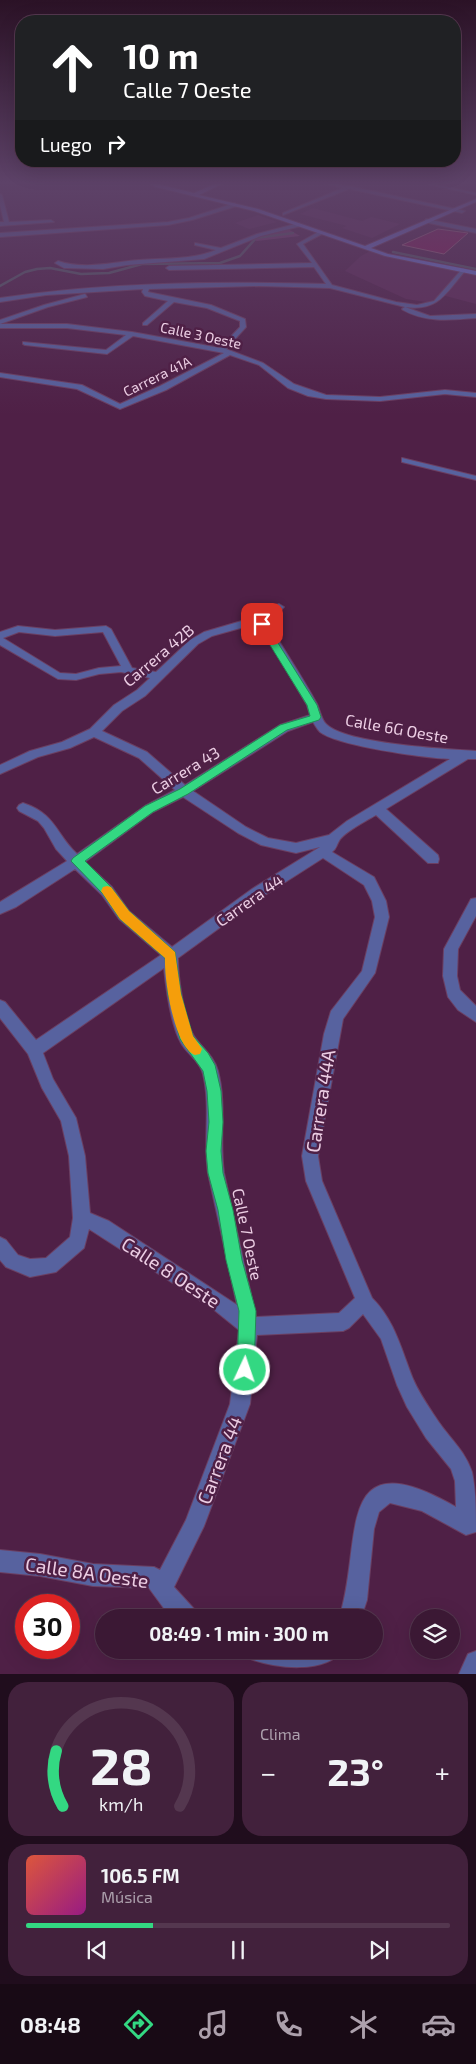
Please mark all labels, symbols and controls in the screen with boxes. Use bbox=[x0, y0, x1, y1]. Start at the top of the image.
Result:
text: 10 m bbox=[123, 34, 199, 76]
icon: ahead bbox=[40, 35, 105, 100]
text: Calle 7 Oeste bbox=[123, 76, 251, 102]
icon: right bbox=[102, 130, 130, 158]
text: Luego bbox=[40, 133, 92, 156]
street label: Calle 3 Oeste bbox=[159, 318, 243, 352]
street label: Carrera 41A bbox=[120, 352, 194, 400]
pin bbox=[241, 603, 283, 645]
icon: arrive bbox=[248, 610, 276, 638]
street label: Carrera 42B bbox=[119, 620, 197, 690]
street label: Calle 6G Oeste bbox=[344, 710, 450, 746]
street label: Carrera 43 bbox=[147, 742, 223, 798]
street label: Carrera 44 bbox=[212, 870, 286, 930]
street label: Carrera 44A bbox=[301, 1048, 340, 1154]
street label: Calle 7 Oeste bbox=[229, 1186, 267, 1282]
street label: Calle 8 Oeste bbox=[117, 1232, 225, 1312]
position arrow bbox=[218, 1343, 270, 1395]
street label: Carrera 44 bbox=[192, 1413, 246, 1507]
street label: Calle 8A Oeste bbox=[24, 1552, 150, 1592]
speed limit sign: 30 bbox=[15, 1594, 80, 1659]
map controls bbox=[410, 1609, 460, 1659]
button: layers bbox=[410, 1609, 460, 1659]
text: 08:49 · 1 min · 300 m bbox=[149, 1622, 329, 1645]
text: Clima bbox=[260, 1724, 301, 1743]
text: 28 bbox=[90, 1733, 152, 1795]
text: 23° bbox=[327, 1748, 384, 1794]
text: − bbox=[260, 1755, 276, 1789]
text: + bbox=[435, 1755, 450, 1789]
text: km/h bbox=[99, 1793, 143, 1815]
text: 106.5 FM bbox=[101, 1864, 180, 1887]
text: Música bbox=[101, 1887, 153, 1906]
icon: previous bbox=[83, 1936, 111, 1964]
icon: pause bbox=[224, 1936, 252, 1964]
icon: next bbox=[365, 1936, 393, 1964]
icon: directions bbox=[121, 2007, 156, 2042]
icon: music bbox=[196, 2007, 231, 2042]
icon: phone bbox=[271, 2007, 306, 2042]
icon: climate bbox=[346, 2007, 381, 2042]
icon: car bbox=[421, 2007, 456, 2042]
text: 08:48 bbox=[20, 2011, 81, 2037]

